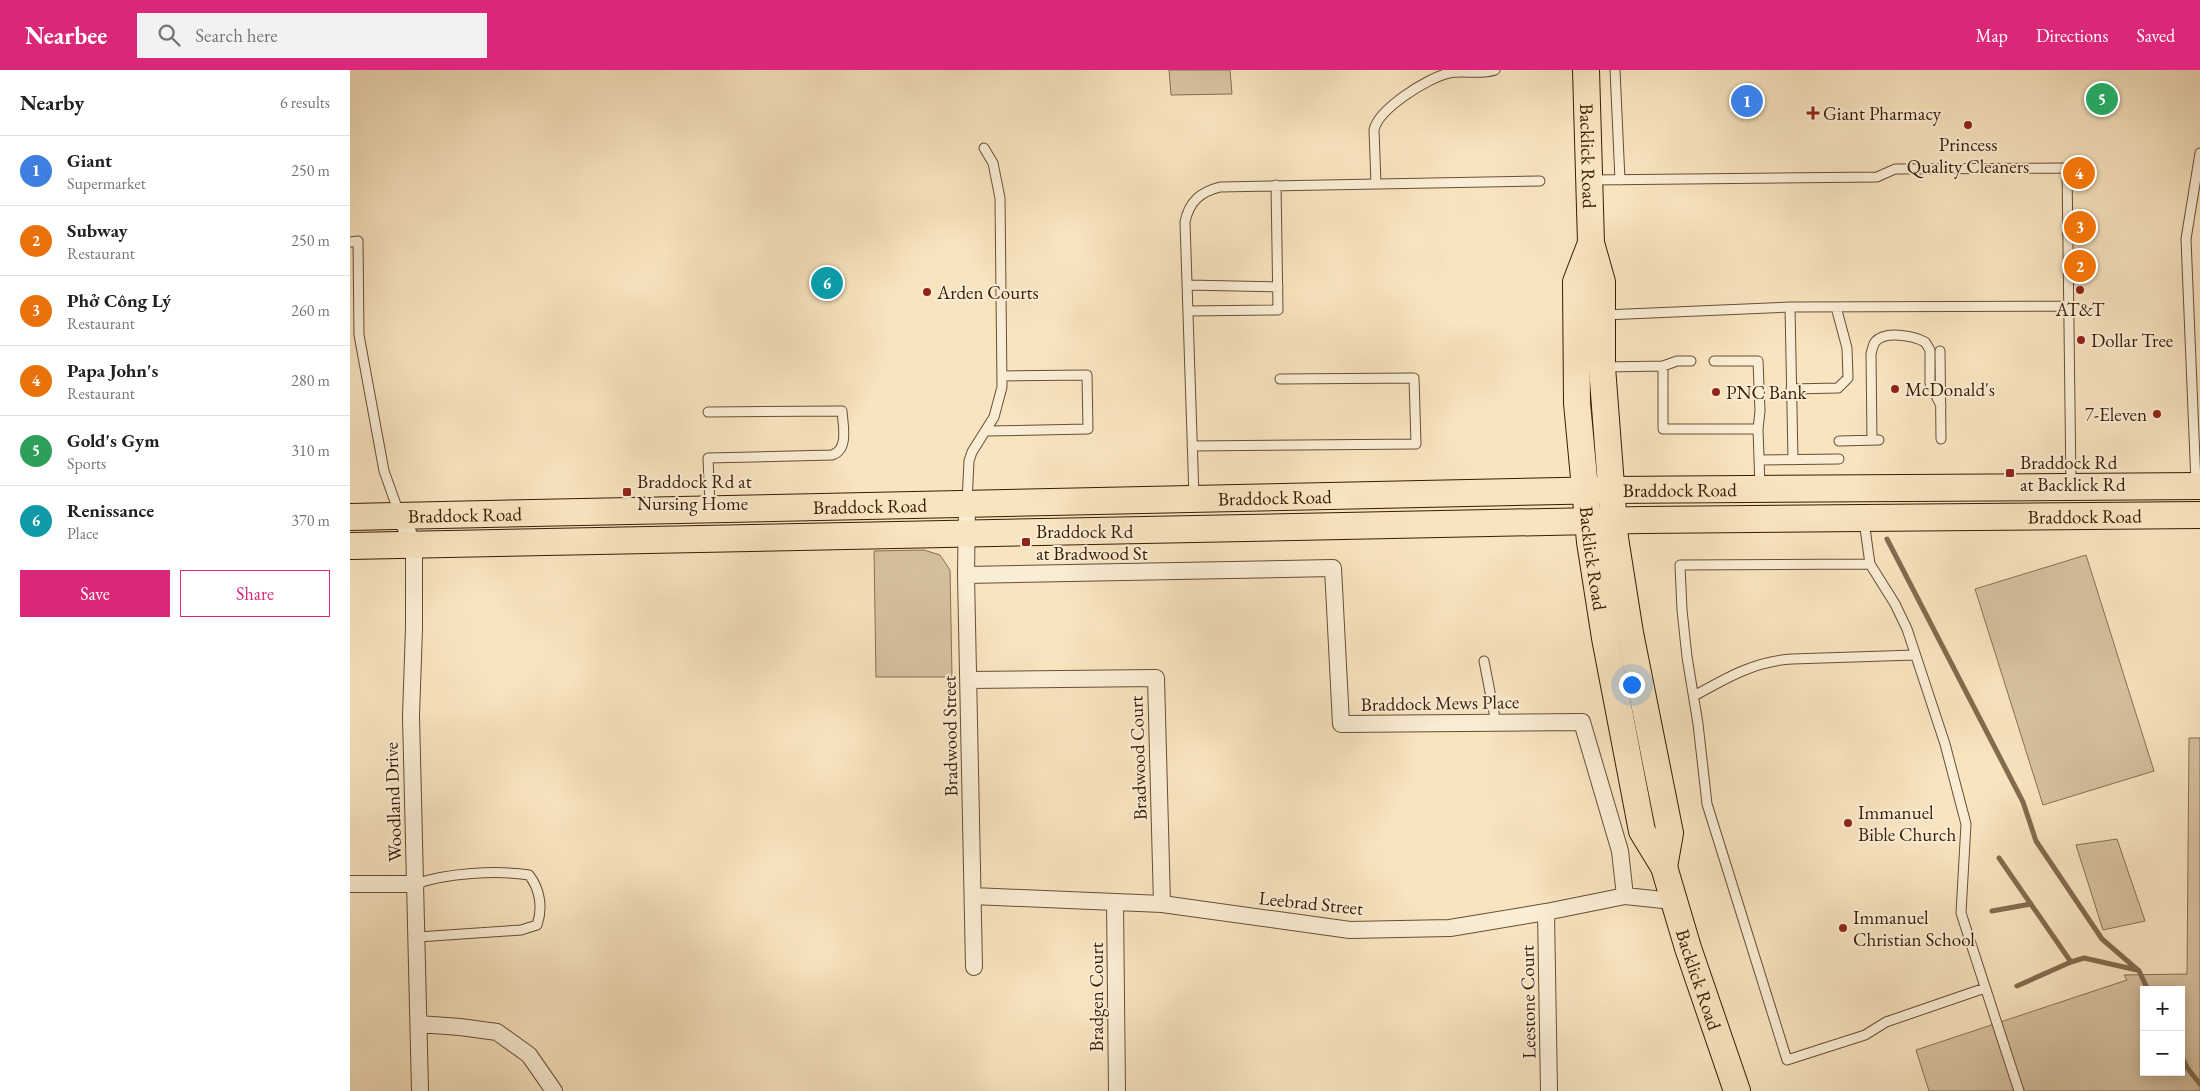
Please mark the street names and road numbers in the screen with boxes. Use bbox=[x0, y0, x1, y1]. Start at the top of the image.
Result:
street label: Backlick Road bbox=[1574, 103, 1603, 209]
street label: Braddock Road bbox=[1623, 477, 1737, 502]
street label: Braddock Road bbox=[1218, 483, 1332, 511]
street label: Braddock Road bbox=[813, 492, 928, 520]
street label: Braddock Road bbox=[408, 501, 523, 528]
street label: Braddock Road bbox=[2028, 503, 2142, 529]
street label: Backlick Road bbox=[1574, 505, 1613, 613]
street label: Bradwood Street bbox=[936, 675, 964, 797]
street label: Braddock Mews Place bbox=[1360, 689, 1520, 717]
street label: Bradwood Court bbox=[1123, 695, 1153, 821]
street label: Woodland Drive bbox=[378, 742, 408, 862]
street label: Leebrad Street bbox=[1258, 885, 1364, 921]
street label: Backlick Road bbox=[1671, 926, 1728, 1033]
street label: Bradgen Court bbox=[1084, 942, 1109, 1052]
street label: Leestone Court bbox=[1515, 945, 1541, 1059]

